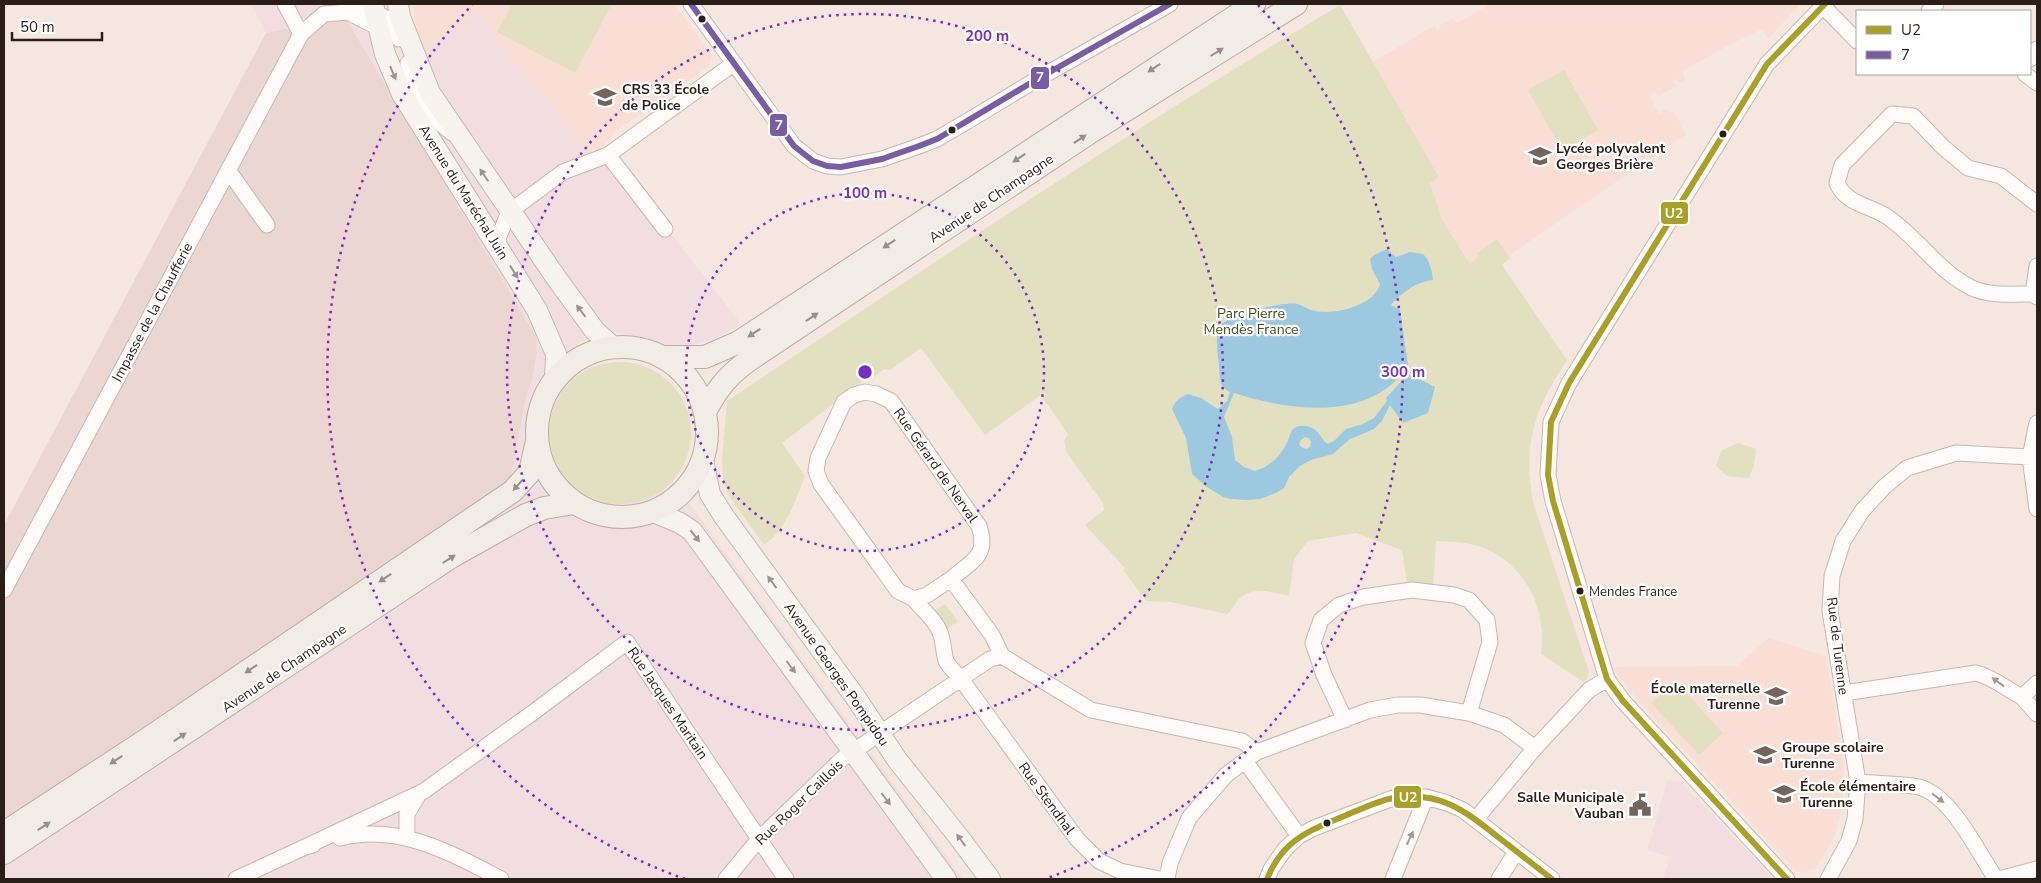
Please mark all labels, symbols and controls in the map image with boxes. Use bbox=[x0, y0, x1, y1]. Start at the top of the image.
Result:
scale bar bbox=[12, 10, 102, 42]
legend bbox=[1856, 10, 2031, 75]
unlabelled marker bbox=[697, 14, 707, 24]
text: 50 m bbox=[20, 17, 55, 37]
text: U2 bbox=[1901, 20, 1921, 40]
text: 200 m bbox=[965, 26, 1009, 46]
text: 7 bbox=[1901, 45, 1910, 65]
one-way arrow bbox=[1210, 47, 1224, 57]
one-way arrow bbox=[1148, 64, 1161, 73]
one-way arrow bbox=[390, 66, 398, 80]
line badge: 7 bbox=[1030, 66, 1050, 90]
text: 7 bbox=[1036, 68, 1044, 87]
place label: CRS 33 École de Police bbox=[622, 80, 710, 115]
school or university icon: CRS 33 École de Police bbox=[592, 84, 618, 110]
line badge: 7 bbox=[769, 113, 788, 137]
text: 7 bbox=[775, 116, 783, 135]
street label: Avenue du Maréchal Juin bbox=[414, 121, 513, 263]
unlabelled marker bbox=[947, 125, 957, 135]
unlabelled marker bbox=[1718, 129, 1728, 139]
one-way arrow bbox=[1073, 134, 1087, 144]
place label: Lycée polyvalent Georges Brière bbox=[1556, 139, 1666, 174]
school or university icon: Lycée polyvalent Georges Brière bbox=[1527, 143, 1553, 169]
street label: Avenue de Champagne bbox=[925, 150, 1057, 247]
one-way arrow bbox=[1012, 153, 1026, 163]
one-way arrow bbox=[479, 168, 489, 182]
text: 100 m bbox=[843, 183, 887, 203]
line badge: U2 bbox=[1660, 201, 1689, 225]
text: U2 bbox=[1665, 204, 1683, 223]
street label: Impasse de la Chaufferie bbox=[108, 239, 197, 385]
one-way arrow bbox=[882, 239, 896, 248]
one-way arrow bbox=[509, 265, 518, 279]
one-way arrow bbox=[576, 304, 586, 318]
park label: Parc Pierre Mendès France bbox=[1204, 304, 1298, 339]
one-way arrow bbox=[805, 312, 818, 322]
one-way arrow bbox=[747, 328, 760, 338]
text: 300 m bbox=[1381, 362, 1425, 382]
centre of rings bbox=[856, 363, 874, 381]
street label: Rue Gérard de Nerval bbox=[889, 404, 983, 527]
one-way arrow bbox=[512, 479, 524, 491]
one-way arrow bbox=[689, 530, 700, 543]
one-way arrow bbox=[442, 554, 455, 563]
one-way arrow bbox=[378, 573, 392, 583]
one-way arrow bbox=[767, 575, 777, 589]
place label: Mendes France bbox=[1589, 583, 1677, 601]
marker: Mendes France bbox=[1575, 586, 1585, 596]
street label: Rue de Turenne bbox=[1822, 596, 1853, 696]
street label: Avenue Georges Pompidou bbox=[780, 599, 893, 750]
street label: Avenue de Champagne bbox=[218, 620, 350, 717]
street label: Rue Jacques Maritain bbox=[623, 643, 712, 763]
one-way arrow bbox=[786, 660, 796, 674]
one-way arrow bbox=[244, 664, 257, 674]
one-way arrow bbox=[1991, 678, 2004, 688]
place label: École maternelle Turenne bbox=[1651, 679, 1760, 714]
school or university icon: École maternelle Turenne bbox=[1763, 683, 1789, 709]
one-way arrow bbox=[173, 732, 187, 742]
place label: Groupe scolaire Turenne bbox=[1782, 738, 1884, 773]
school or university icon: Groupe scolaire Turenne bbox=[1752, 742, 1778, 768]
one-way arrow bbox=[109, 755, 122, 764]
street label: Rue Roger Caillois bbox=[751, 755, 848, 849]
street label: Rue Stendhal bbox=[1014, 758, 1080, 839]
place label: École élémentaire Turenne bbox=[1800, 777, 1916, 812]
school or university icon: École élémentaire Turenne bbox=[1771, 781, 1797, 807]
line badge: U2 bbox=[1393, 785, 1422, 809]
text: U2 bbox=[1399, 788, 1417, 807]
place label: Salle Municipale Vauban bbox=[1517, 788, 1624, 823]
one-way arrow bbox=[881, 792, 892, 805]
public building icon: Salle Municipale Vauban bbox=[1627, 792, 1653, 818]
one-way arrow bbox=[1932, 793, 1945, 803]
unlabelled marker bbox=[1322, 818, 1332, 828]
one-way arrow bbox=[38, 822, 51, 831]
one-way arrow bbox=[1406, 831, 1414, 846]
one-way arrow bbox=[956, 833, 966, 847]

